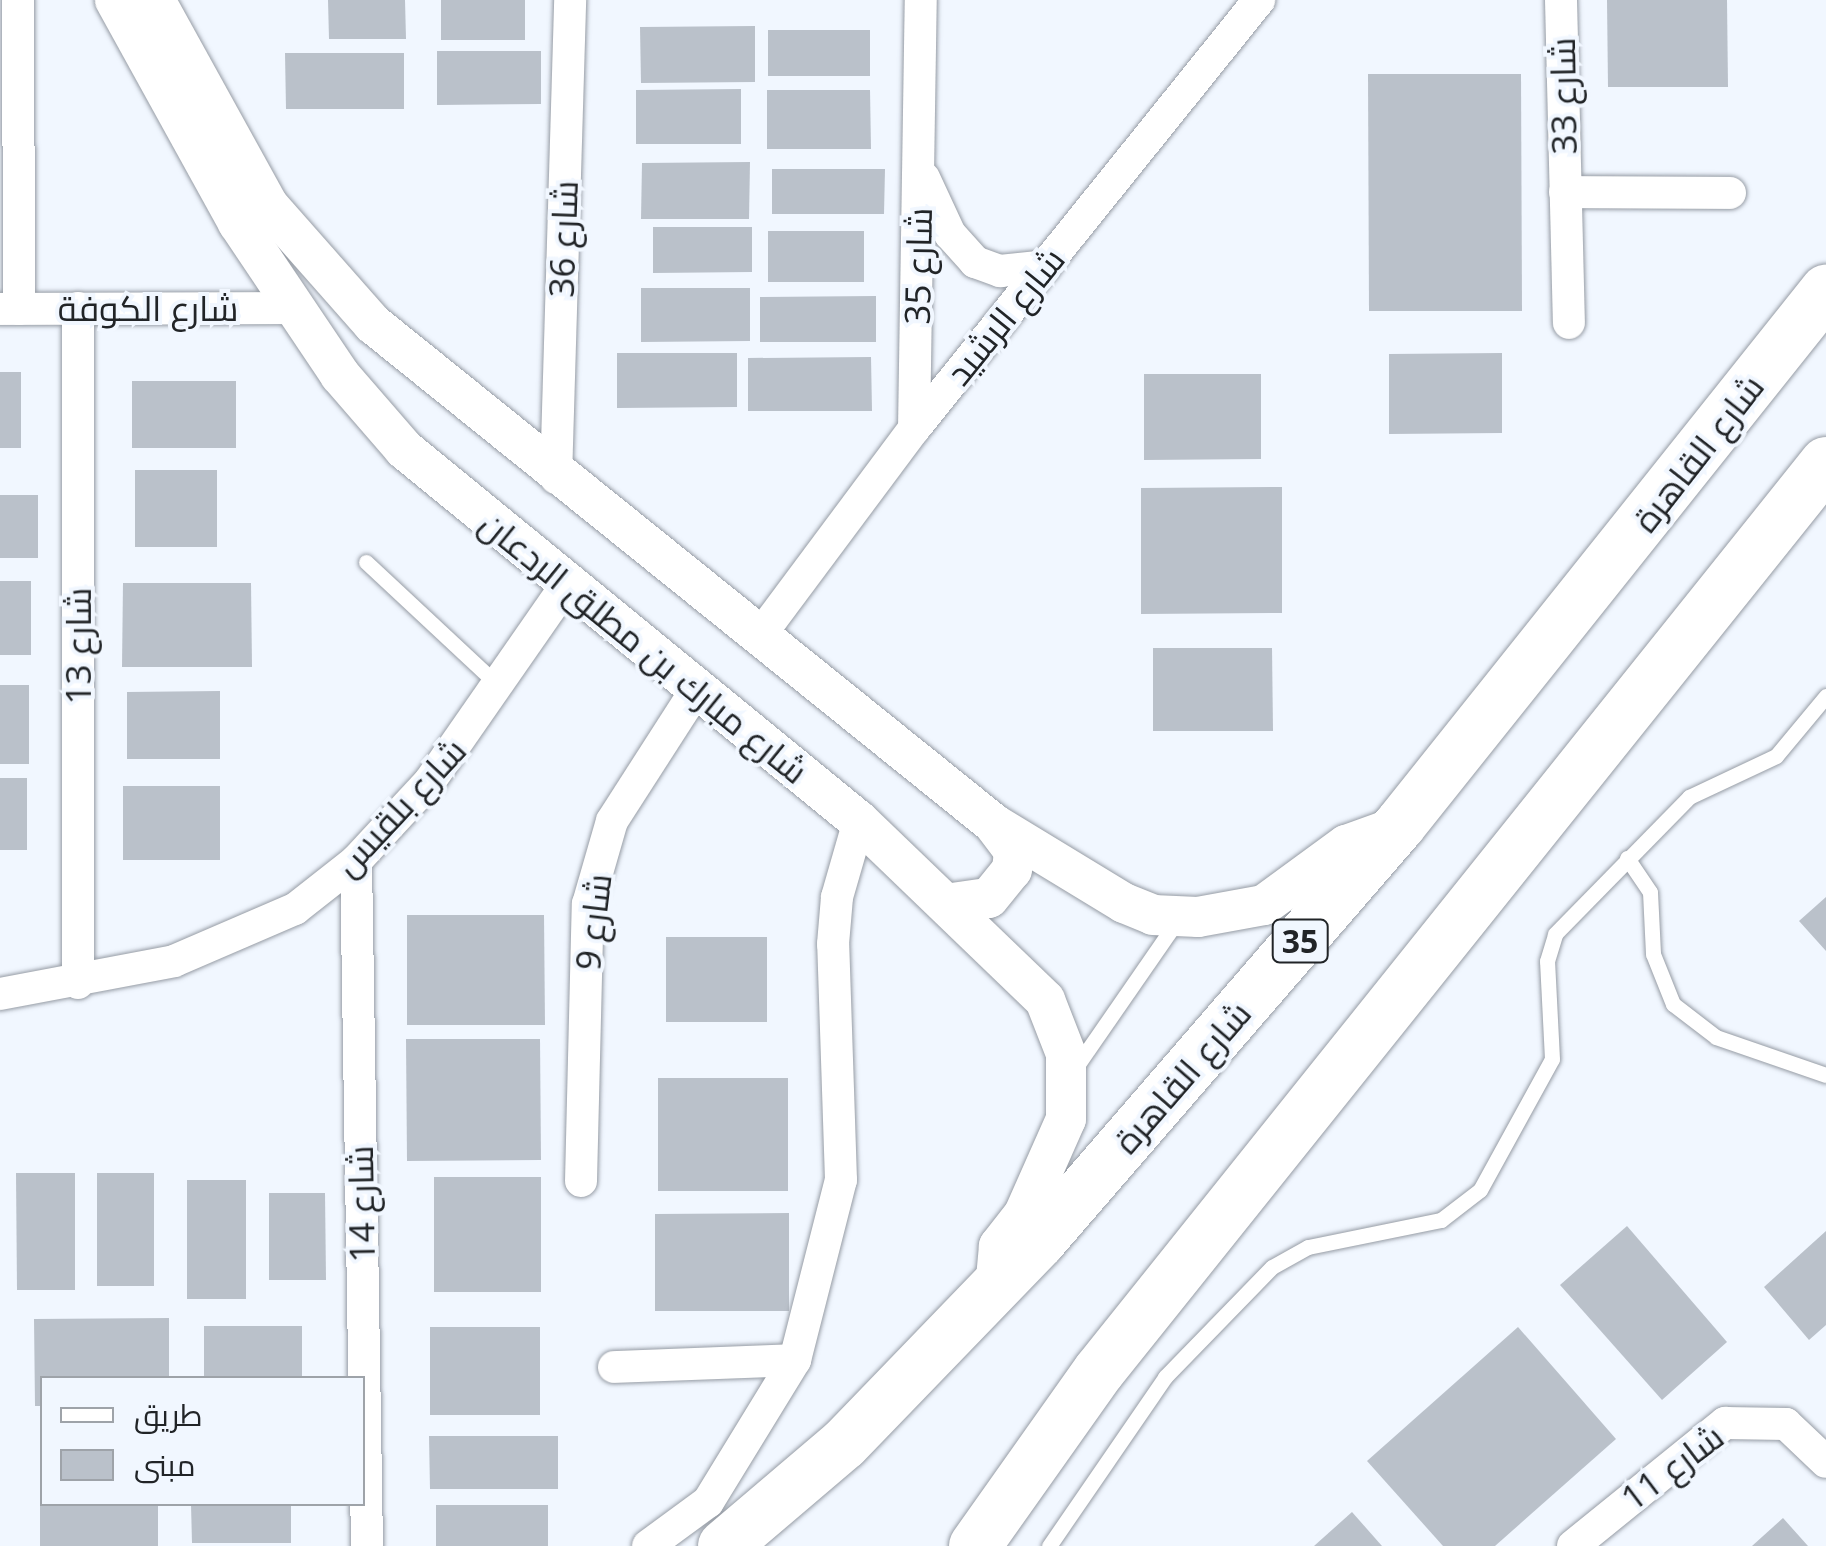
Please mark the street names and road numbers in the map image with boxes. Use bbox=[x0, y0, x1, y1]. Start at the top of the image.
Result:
street label: شارع 33 bbox=[1541, 37, 1585, 155]
street label: شارع 36 bbox=[540, 180, 586, 298]
street label: شارع 35 bbox=[896, 207, 940, 325]
street label: شارع الرشيد bbox=[937, 239, 1073, 393]
street label: شارع الكوفة bbox=[58, 287, 238, 329]
street label: شارع القاهرة bbox=[1624, 366, 1772, 540]
street label: شارع مبارك بن مطلق الردعان bbox=[472, 502, 816, 792]
street label: شارع 13 bbox=[57, 588, 99, 704]
street label: شارع بلقيس bbox=[326, 729, 474, 885]
street label: شارع 9 bbox=[566, 871, 620, 973]
road number: 35 bbox=[1270, 914, 1330, 968]
street label: شارع القاهرة bbox=[1105, 993, 1259, 1161]
street label: شارع 14 bbox=[339, 1145, 383, 1263]
street label: شارع 11 bbox=[1613, 1415, 1731, 1519]

